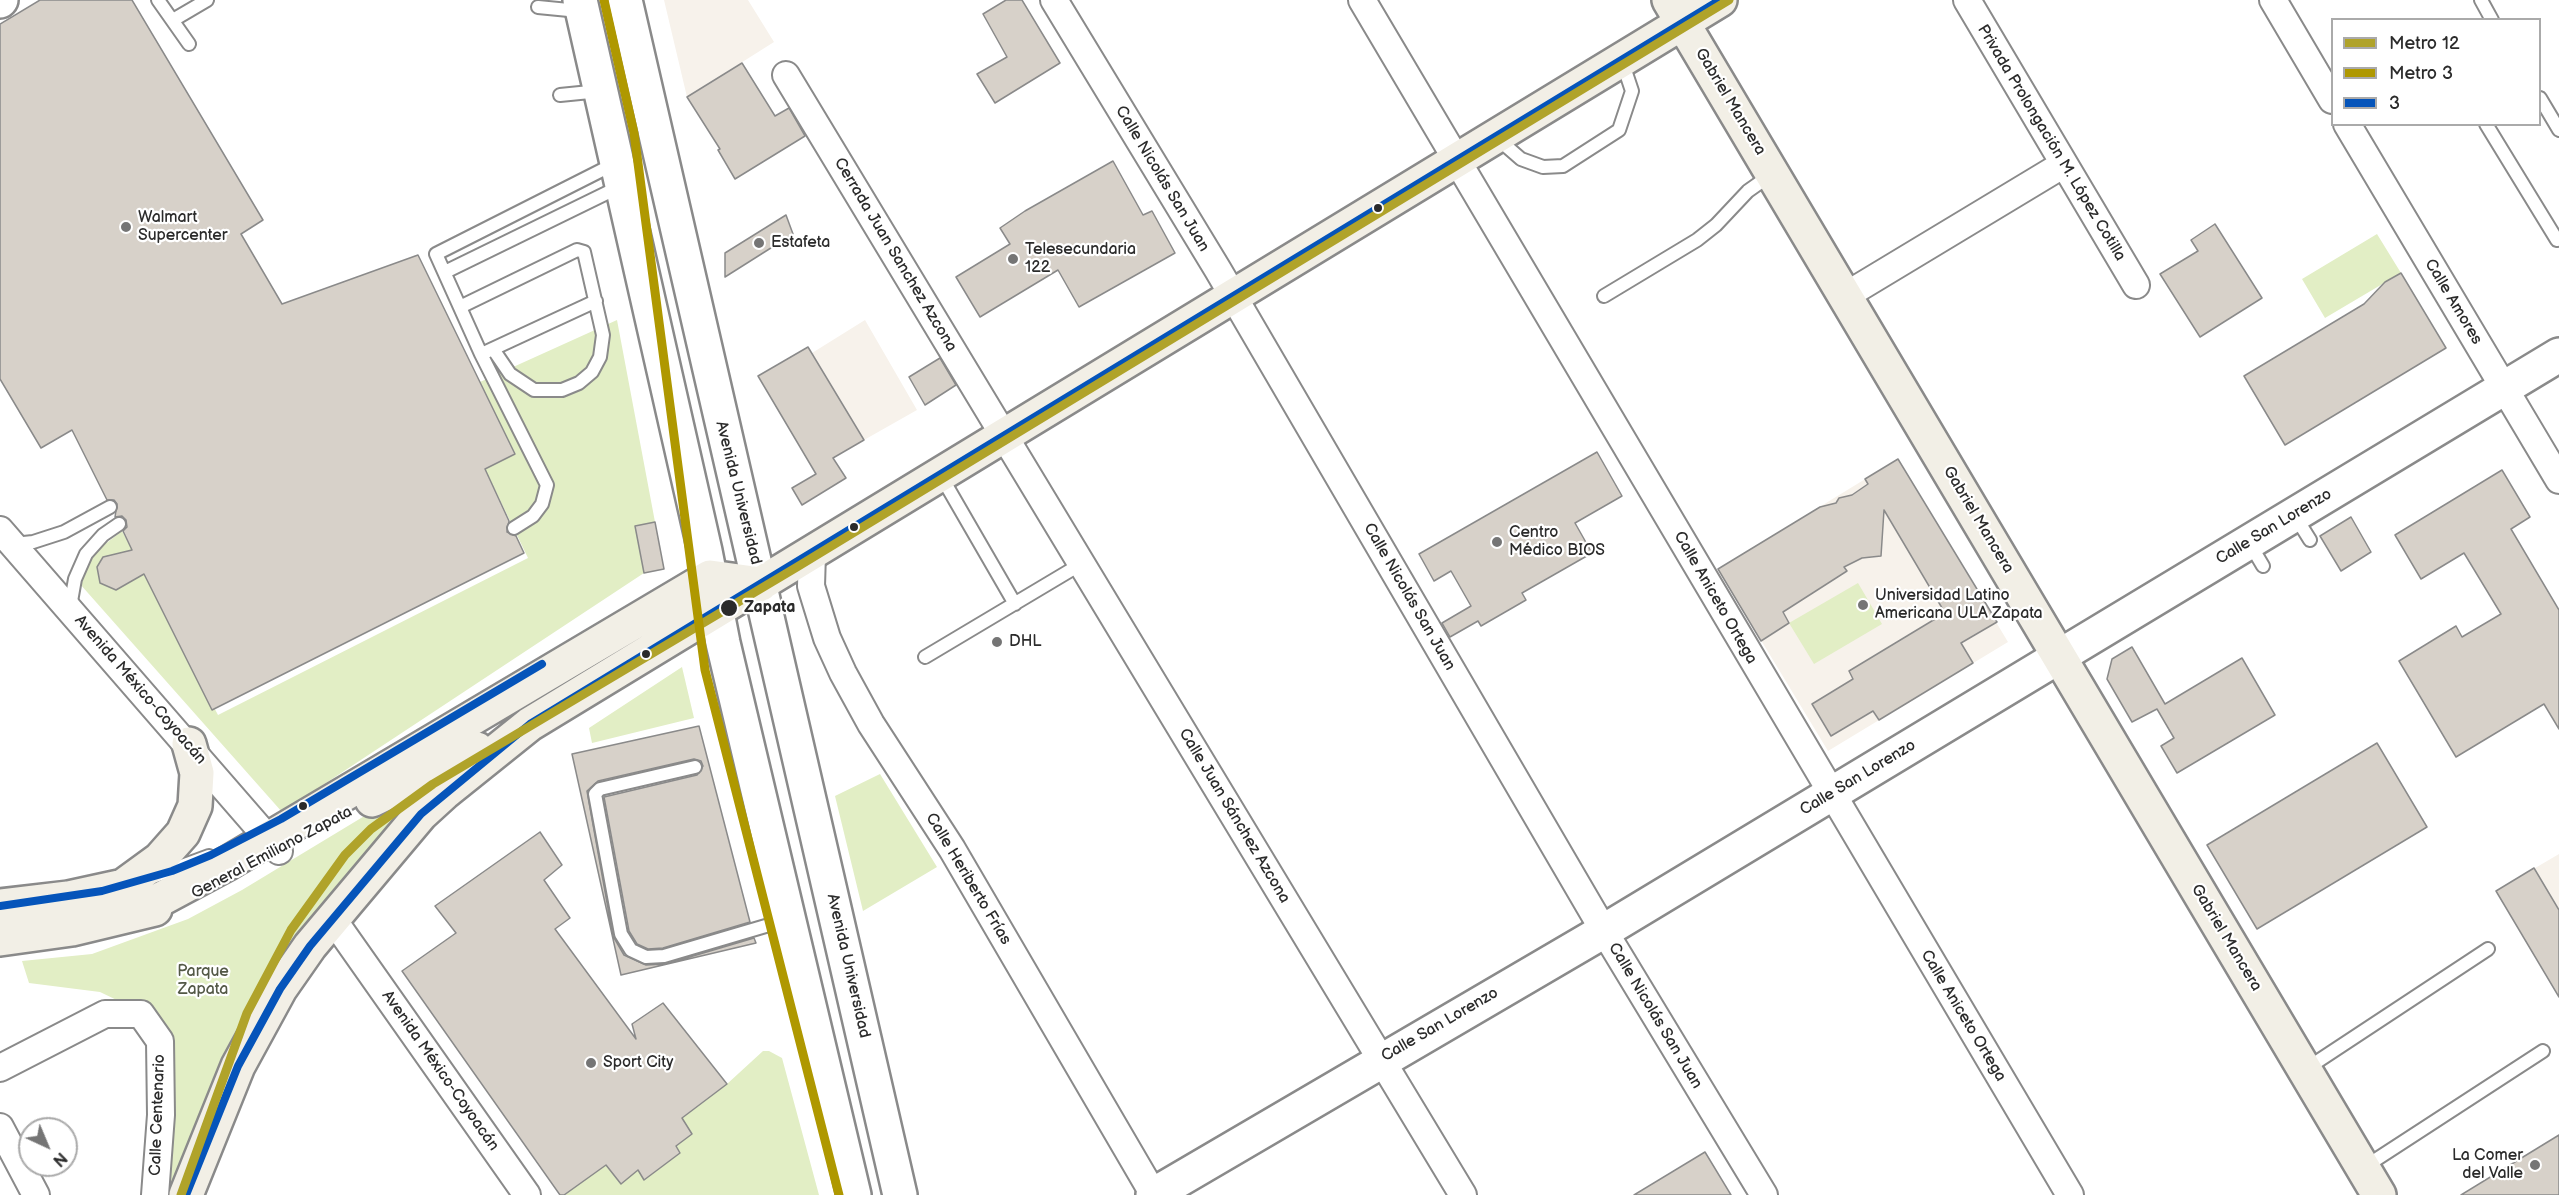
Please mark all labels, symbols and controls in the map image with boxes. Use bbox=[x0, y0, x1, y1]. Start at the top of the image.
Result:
legend bbox=[2331, 18, 2541, 126]
street label: Privada Prolongación M. López Cotilla bbox=[1973, 21, 2129, 265]
text: Metro 12 bbox=[2389, 33, 2460, 54]
street label: Gabriel Mancera bbox=[1691, 45, 1769, 159]
text: Metro 3 bbox=[2389, 63, 2453, 84]
text: 3 bbox=[2389, 93, 2400, 114]
street label: Calle Nicolás San Juan bbox=[1111, 103, 1213, 255]
street label: Cerrada Juan Sanchez Azcona bbox=[829, 155, 961, 355]
unlabelled marker bbox=[1372, 202, 1384, 214]
place label: Walmart Supercenter bbox=[138, 208, 228, 246]
marker: Walmart Supercenter bbox=[119, 220, 133, 234]
place label: Estafeta bbox=[771, 233, 830, 253]
marker: Estafeta bbox=[752, 236, 766, 250]
place label: Telesecundaria 122 bbox=[1025, 240, 1136, 278]
marker: Telesecundaria 122 bbox=[1006, 252, 1020, 266]
street label: Calle Amores bbox=[2420, 256, 2486, 348]
street label: Avenida Universidad bbox=[711, 419, 765, 567]
street label: Gabriel Mancera bbox=[1939, 463, 2017, 577]
street label: Calle San Lorenzo bbox=[2213, 485, 2335, 569]
street label: Calle Nicolás San Juan bbox=[1359, 520, 1459, 674]
unlabelled marker bbox=[848, 521, 860, 533]
place label: Centro Médico BIOS bbox=[1509, 523, 1605, 561]
street label: Calle Aniceto Ortega bbox=[1669, 528, 1761, 668]
marker: Centro Médico BIOS bbox=[1490, 535, 1504, 549]
place label: Universidad Latino Americana ULA Zapata bbox=[1875, 586, 2043, 624]
marker: Zapata bbox=[719, 598, 739, 618]
place label: Zapata bbox=[744, 598, 795, 618]
marker: Universidad Latino Americana ULA Zapata bbox=[1856, 598, 1870, 612]
street label: Avenida México-Coyoacán bbox=[70, 611, 210, 769]
place label: DHL bbox=[1009, 632, 1042, 652]
marker: DHL bbox=[990, 635, 1004, 649]
unlabelled marker bbox=[640, 648, 652, 660]
street label: Calle Juan Sánchez Azcona bbox=[1174, 725, 1294, 907]
street label: Calle San Lorenzo bbox=[1797, 736, 1919, 820]
unlabelled marker bbox=[297, 800, 309, 812]
street label: General Emiliano Zapata bbox=[188, 802, 356, 904]
street label: Calle Heriberto Frías bbox=[921, 810, 1015, 948]
street label: Gabriel Mancera bbox=[2187, 881, 2265, 995]
street label: Avenida Universidad bbox=[822, 892, 874, 1040]
street label: Calle Nicolás San Juan bbox=[1604, 940, 1706, 1092]
street label: Calle Aniceto Ortega bbox=[1916, 947, 2010, 1085]
park label: Parque Zapata bbox=[177, 962, 229, 1000]
street label: Calle San Lorenzo bbox=[1378, 984, 1502, 1066]
street label: Avenida México-Coyoacán bbox=[377, 987, 503, 1155]
place label: Sport City bbox=[603, 1053, 673, 1073]
street label: Calle Centenario bbox=[146, 1054, 170, 1176]
marker: Sport City bbox=[584, 1056, 598, 1070]
north arrow bbox=[18, 1117, 78, 1177]
place label: La Comer del Valle bbox=[2452, 1146, 2523, 1184]
text: N bbox=[49, 1148, 70, 1170]
marker: La Comer del Valle bbox=[2528, 1158, 2542, 1172]

